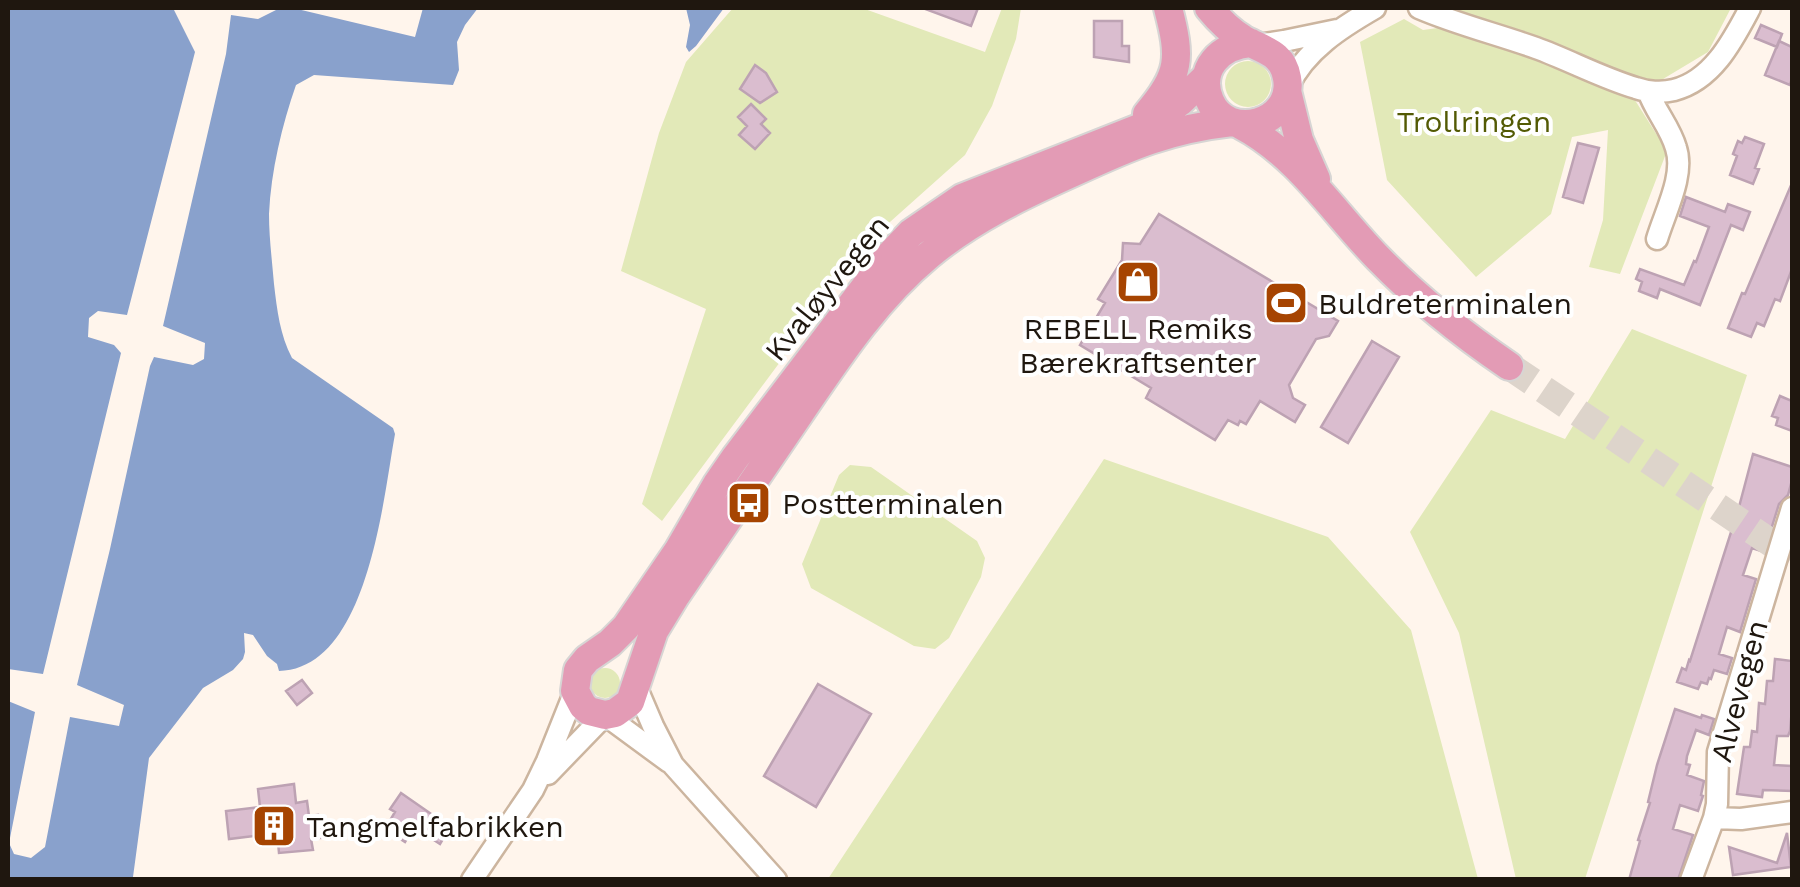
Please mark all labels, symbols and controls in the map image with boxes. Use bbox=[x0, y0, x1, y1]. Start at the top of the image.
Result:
park label: Trollringen bbox=[1397, 104, 1551, 139]
street label: Kvaløyvegen bbox=[758, 208, 896, 368]
shop icon: REBELL Remiks Bærekraftsenter bbox=[1115, 259, 1161, 305]
sports icon: Buldreterminalen bbox=[1263, 280, 1309, 326]
place label: Buldreterminalen bbox=[1318, 286, 1572, 321]
place label: REBELL Remiks Bærekraftsenter bbox=[1019, 311, 1257, 380]
bus stop icon: Postterminalen bbox=[726, 480, 772, 526]
place label: Postterminalen bbox=[782, 486, 1004, 521]
street label: Alvevegen bbox=[1703, 616, 1775, 766]
building icon: Tangmelfabrikken bbox=[251, 803, 297, 849]
place label: Tangmelfabrikken bbox=[306, 809, 564, 844]

